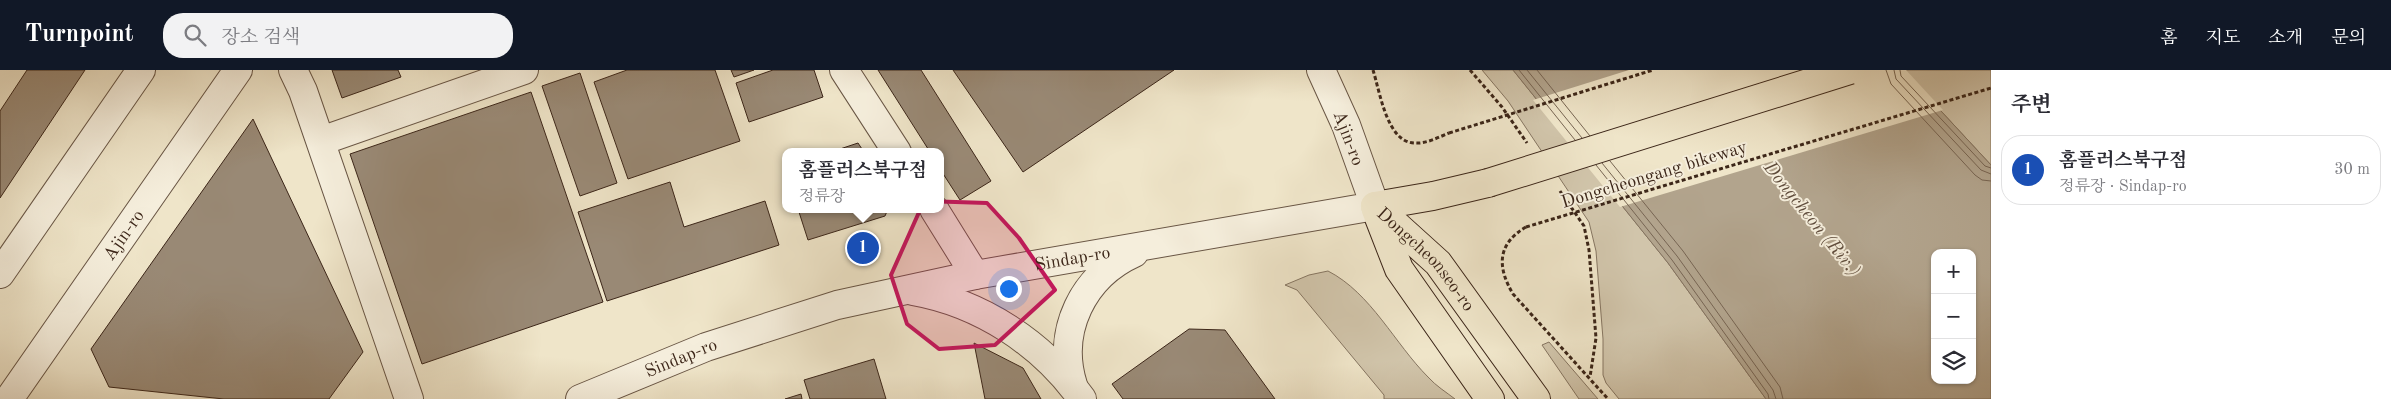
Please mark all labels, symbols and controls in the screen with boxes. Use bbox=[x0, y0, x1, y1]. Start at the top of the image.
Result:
search box bbox=[163, 13, 513, 58]
icon: search bbox=[181, 21, 209, 49]
text: Turnpoint bbox=[25, 23, 133, 47]
text: 장소 검색 bbox=[221, 29, 300, 48]
text: 홈 bbox=[2160, 29, 2178, 47]
text: 지도 bbox=[2206, 29, 2240, 47]
text: 소개 bbox=[2268, 29, 2303, 47]
text: 문의 bbox=[2331, 29, 2366, 47]
text: 주변 bbox=[2011, 95, 2052, 116]
street label: Ajin-ro bbox=[1329, 108, 1367, 168]
street label: Dongcheongang bikeway bbox=[1559, 138, 1750, 212]
popup bbox=[782, 148, 944, 213]
text: 홈플러스북구점 bbox=[2059, 152, 2187, 171]
water label: Dongcheon (Riv.) bbox=[1758, 157, 1864, 281]
text: 홈플러스북구점 bbox=[799, 162, 927, 181]
text: 1 bbox=[2023, 162, 2033, 178]
text: 30 m bbox=[2334, 162, 2370, 178]
text: 정류장 · Sindap-ro bbox=[2059, 179, 2187, 195]
text: 정류장 bbox=[799, 189, 845, 205]
street label: Dongcheonseo-ro bbox=[1373, 204, 1478, 315]
street label: Ajin-ro bbox=[100, 207, 148, 264]
pin: 1 bbox=[847, 229, 879, 267]
street label: Sindap-ro bbox=[1033, 244, 1112, 275]
map controls bbox=[1931, 249, 1976, 384]
button: + bbox=[1931, 249, 1976, 294]
your location bbox=[996, 276, 1022, 302]
button: − bbox=[1931, 294, 1976, 339]
street label: Sindap-ro bbox=[642, 336, 719, 381]
button: layers bbox=[1931, 339, 1976, 384]

